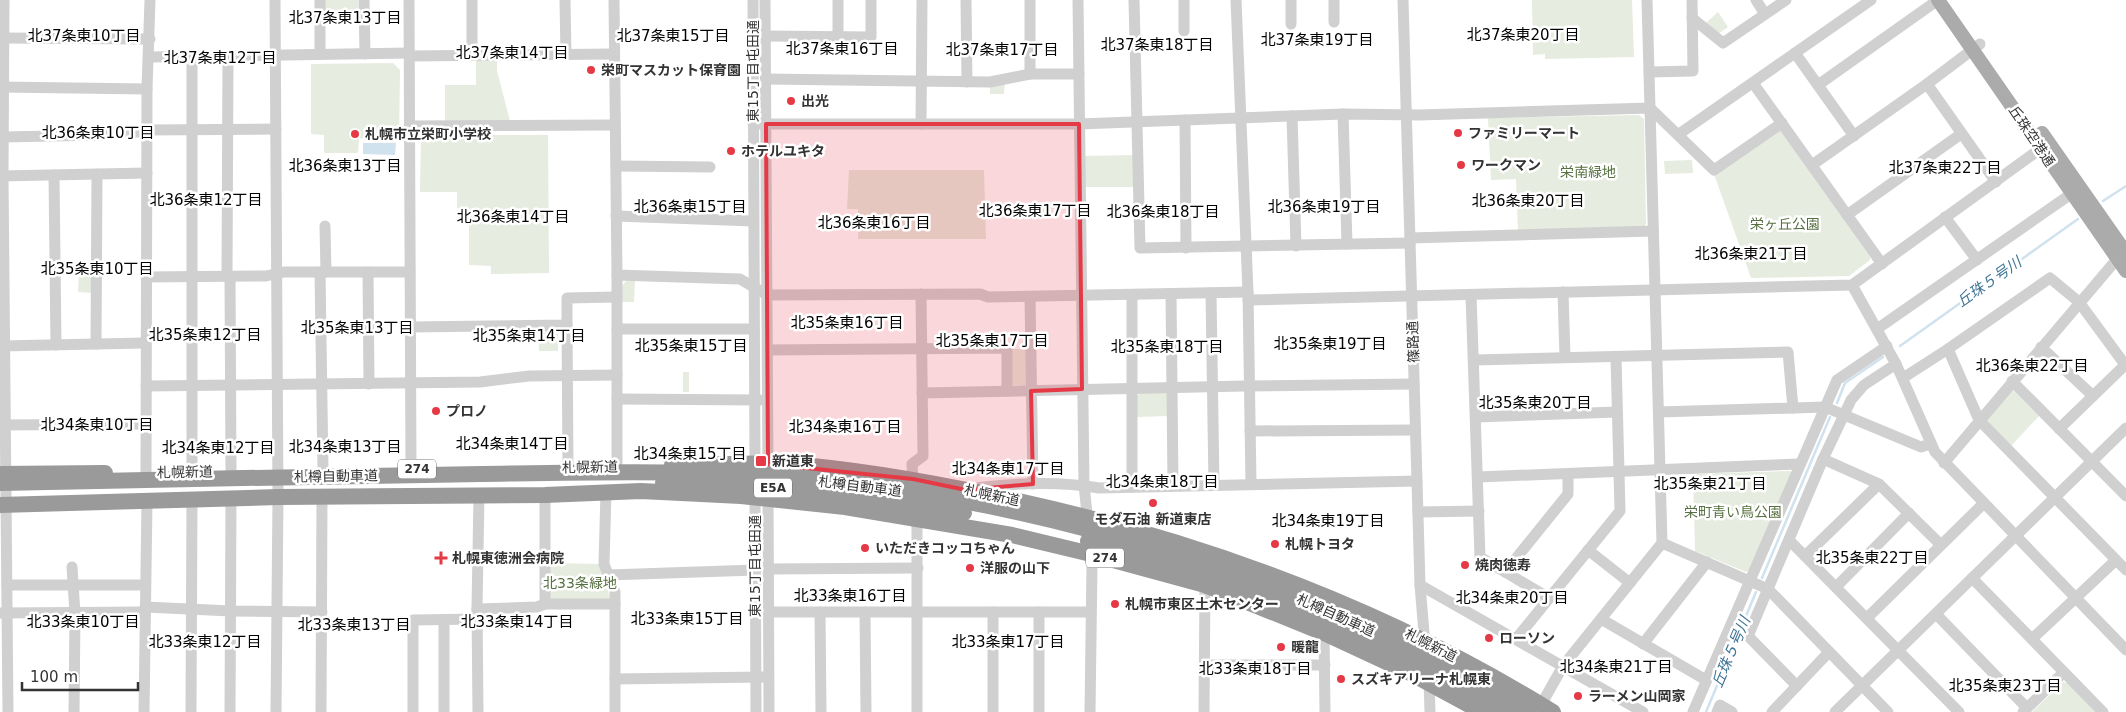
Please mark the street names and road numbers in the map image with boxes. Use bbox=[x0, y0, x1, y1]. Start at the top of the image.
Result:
street label: 東15丁目屯田通 bbox=[745, 20, 761, 122]
street label: 丘珠空港通 bbox=[2006, 103, 2058, 169]
street label: 篠路通 bbox=[1404, 321, 1422, 363]
road number: 274 bbox=[398, 459, 436, 478]
street label: 札幌新道 bbox=[562, 459, 618, 475]
street label: 札幌新道 bbox=[157, 464, 213, 480]
street label: 札樽自動車道 bbox=[294, 467, 378, 485]
street label: 札樽自動車道 bbox=[817, 473, 903, 499]
road number: E5A bbox=[754, 478, 792, 498]
street label: 札幌新道 bbox=[963, 481, 1021, 509]
street label: 東15丁目屯田通 bbox=[747, 515, 763, 617]
road number: 274 bbox=[1086, 548, 1124, 568]
street label: 札樽自動車道 bbox=[1294, 591, 1378, 639]
street label: 札幌新道 bbox=[1402, 625, 1460, 665]

